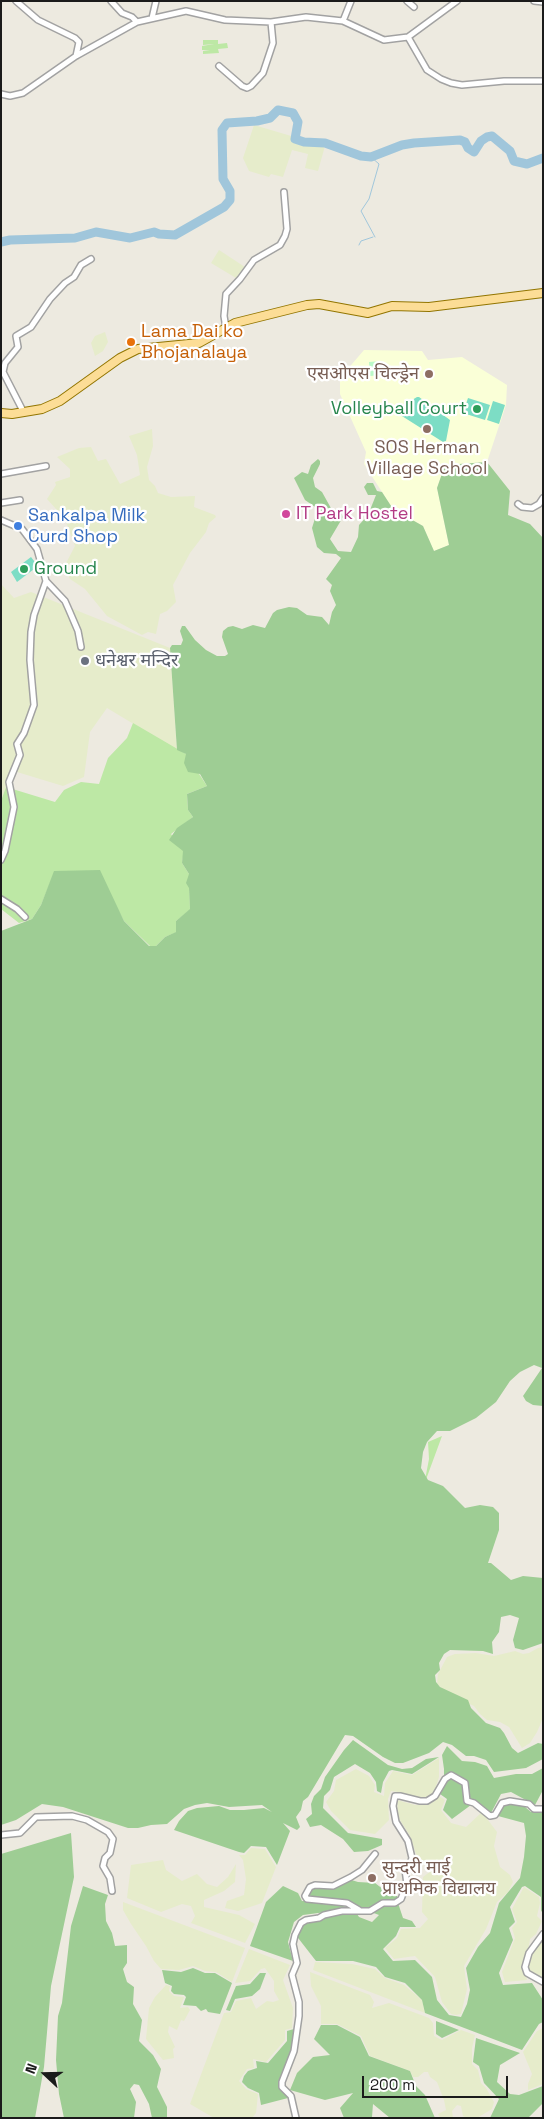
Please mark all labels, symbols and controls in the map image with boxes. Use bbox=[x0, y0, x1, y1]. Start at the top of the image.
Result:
place label: Lama Dai ko Bhojanalaya bbox=[141, 321, 247, 364]
marker: Lama Dai ko Bhojanalaya bbox=[125, 336, 137, 348]
place label: एसओएस चिल्ड्रेन bbox=[307, 363, 419, 385]
marker: एसओएस चिल्ड्रेन bbox=[423, 368, 435, 380]
place label: Volleyball Court bbox=[331, 398, 467, 420]
marker: Volleyball Court bbox=[471, 403, 483, 415]
marker: SOS Herman Village School bbox=[421, 423, 433, 435]
place label: SOS Herman Village School bbox=[367, 437, 487, 479]
place label: IT Park Hostel bbox=[296, 503, 413, 525]
place label: Sankalpa Milk Curd Shop bbox=[28, 505, 145, 548]
marker: IT Park Hostel bbox=[280, 508, 292, 520]
marker: Sankalpa Milk Curd Shop bbox=[12, 520, 24, 532]
place label: Ground bbox=[34, 558, 97, 580]
marker: Ground bbox=[18, 563, 30, 575]
place label: धनेश्वर मन्दिर bbox=[95, 650, 178, 672]
marker: धनेश्वर मन्दिर bbox=[79, 655, 91, 667]
place label: सुन्दरी माई प्राथमिक विद्यालय bbox=[382, 1857, 496, 1900]
marker: सुन्दरी माई प्राथमिक विद्यालय bbox=[366, 1872, 378, 1884]
north arrow bbox=[20, 2049, 70, 2099]
text: N bbox=[21, 2061, 41, 2076]
scale bar bbox=[364, 2066, 510, 2098]
text: 200 m bbox=[370, 2075, 415, 2094]

